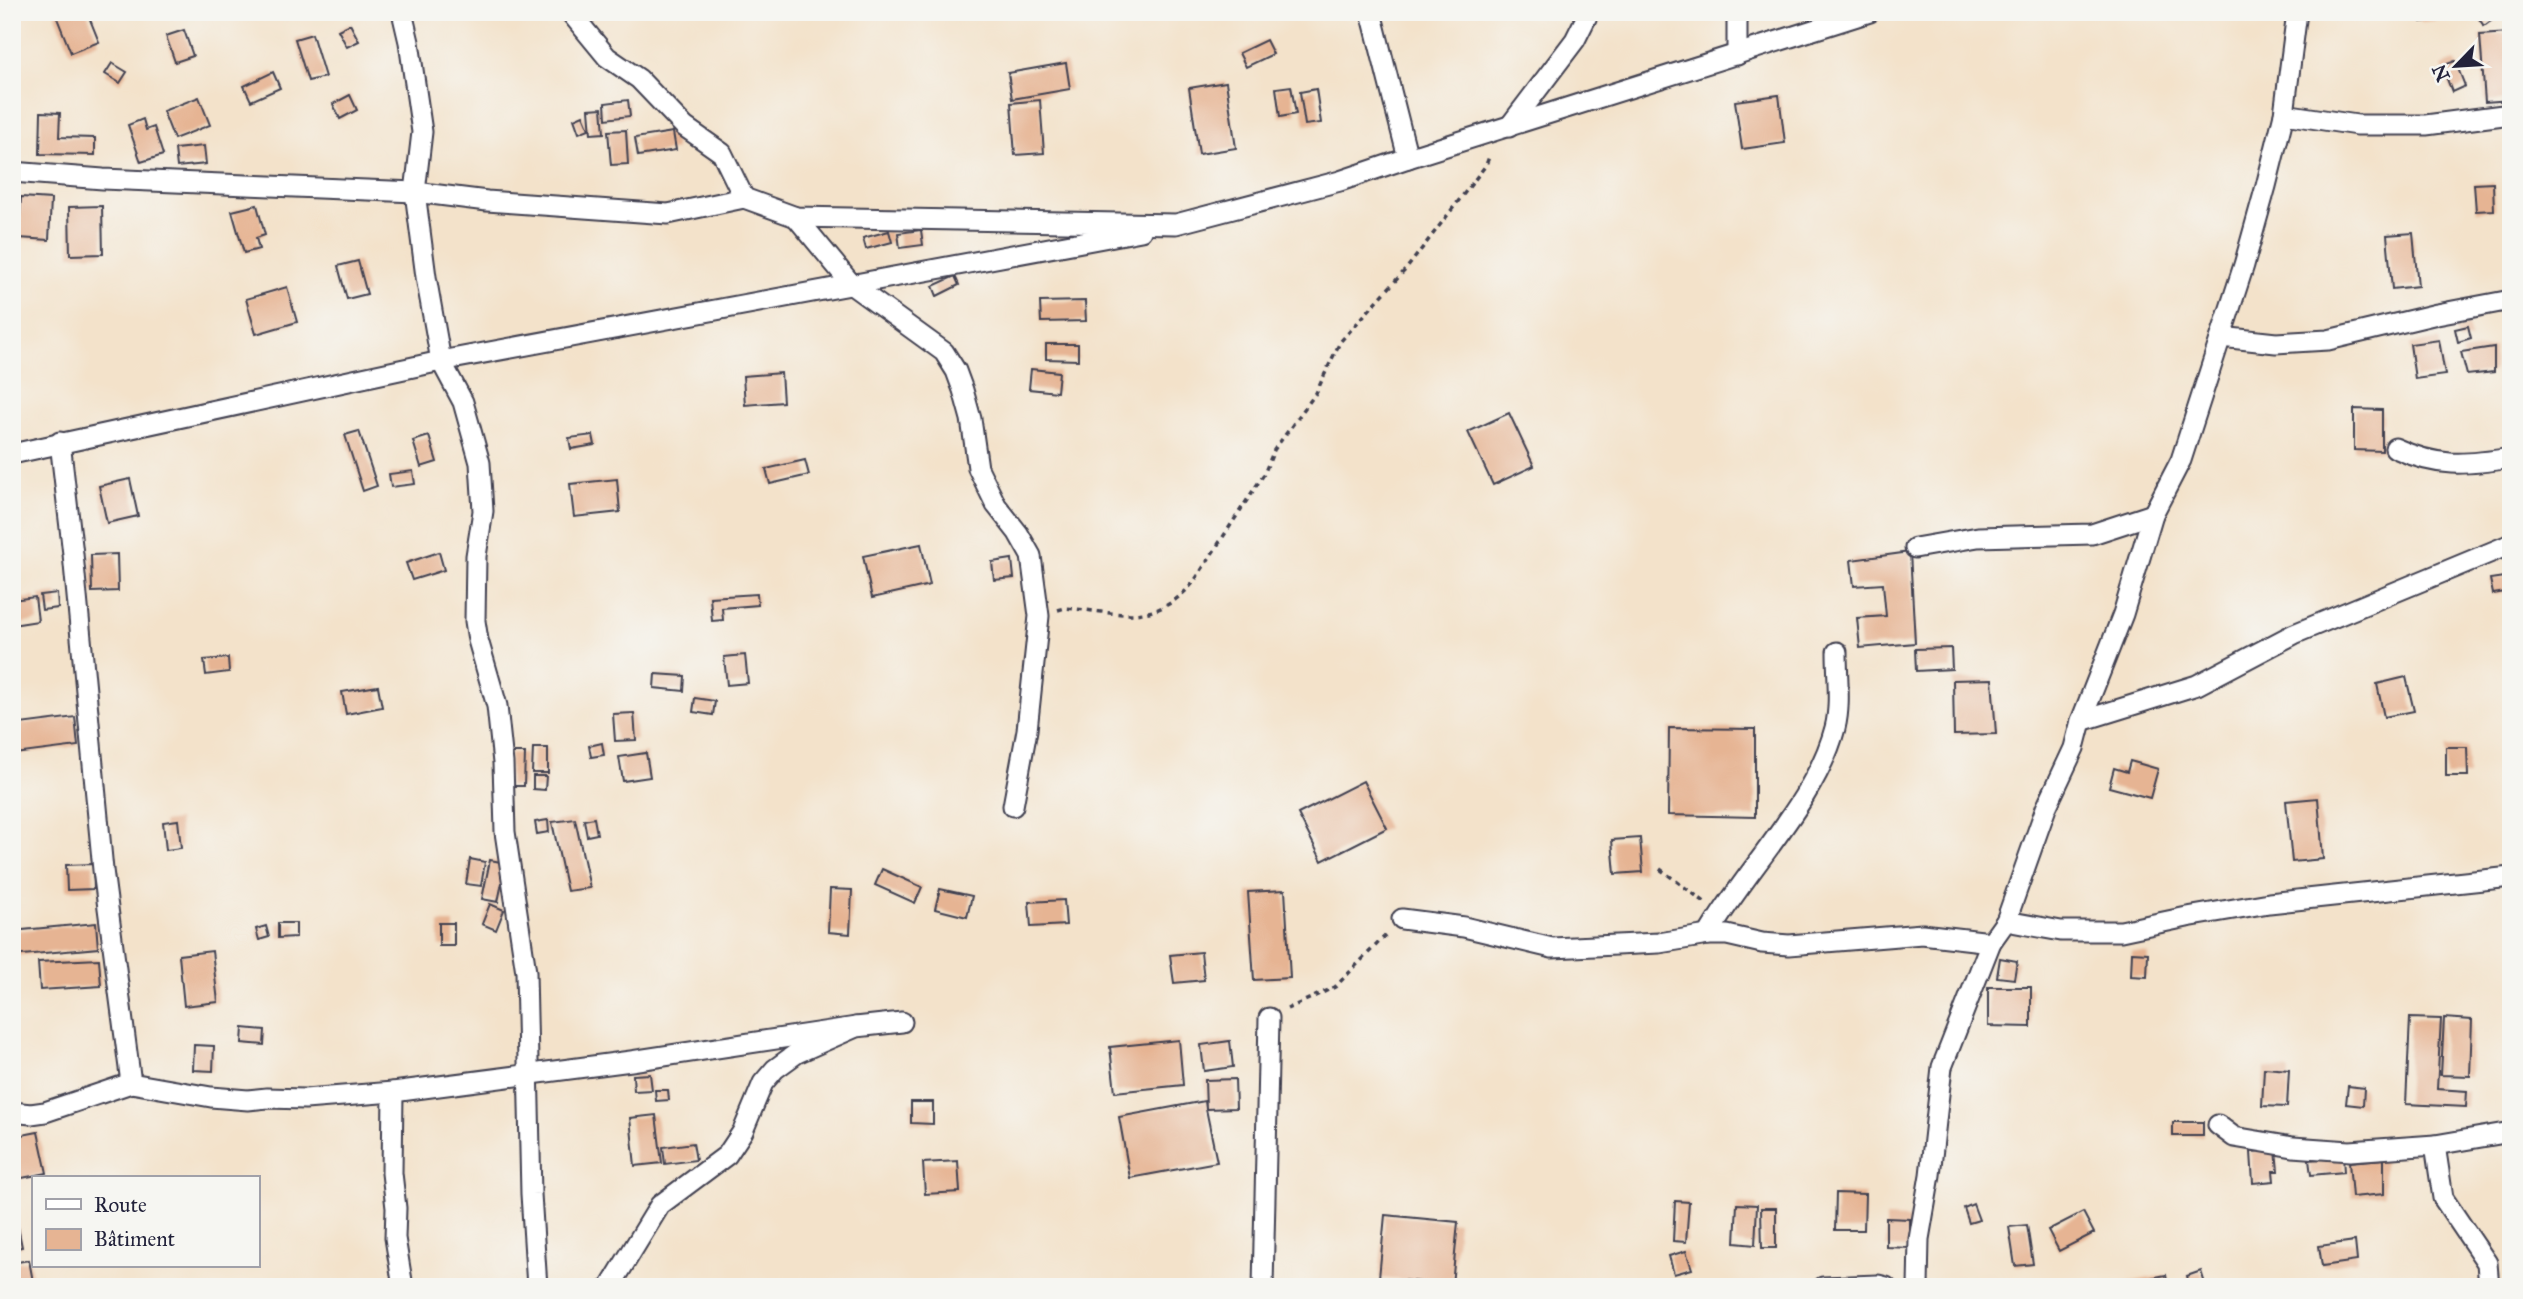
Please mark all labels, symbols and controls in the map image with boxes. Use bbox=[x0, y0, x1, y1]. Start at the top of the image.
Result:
north arrow bbox=[2422, 32, 2492, 102]
text: N bbox=[2427, 61, 2455, 85]
legend bbox=[32, 1176, 259, 1268]
text: Route bbox=[94, 1192, 147, 1218]
text: Bâtiment bbox=[94, 1226, 176, 1252]

